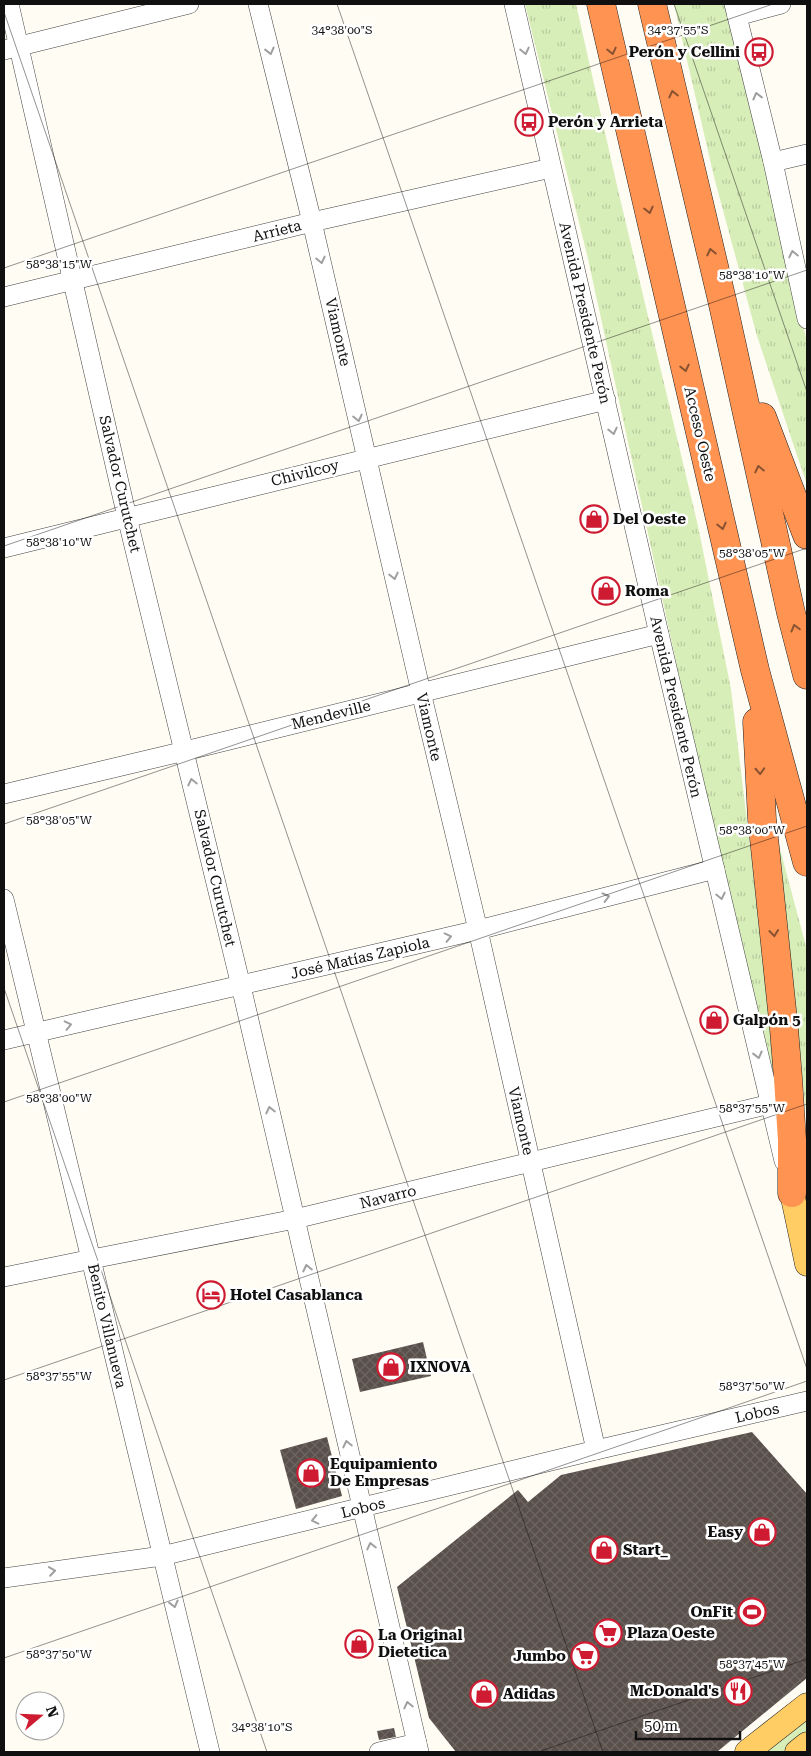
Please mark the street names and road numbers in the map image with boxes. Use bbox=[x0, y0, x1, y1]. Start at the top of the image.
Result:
street label: Arrieta bbox=[251, 216, 303, 246]
street label: Avenida Presidente Perón bbox=[555, 220, 615, 406]
street label: Viamonte bbox=[321, 296, 355, 368]
street label: Acceso Oeste bbox=[680, 385, 720, 483]
street label: Salvador Curutchet bbox=[95, 414, 145, 555]
street label: Chivilcoy bbox=[269, 456, 341, 490]
street label: Avenida Presidente Perón bbox=[646, 614, 706, 800]
street label: Viamonte bbox=[412, 691, 446, 763]
street label: Mendeville bbox=[290, 697, 372, 733]
street label: Salvador Curutchet bbox=[190, 808, 240, 949]
street label: José Matías Zapiola bbox=[289, 933, 431, 983]
street label: Viamonte bbox=[504, 1085, 538, 1157]
street label: Navarro bbox=[358, 1181, 418, 1213]
street label: Benito Villanueva bbox=[84, 1262, 130, 1390]
street label: Lobos bbox=[733, 1399, 781, 1427]
street label: Lobos bbox=[339, 1494, 387, 1522]

